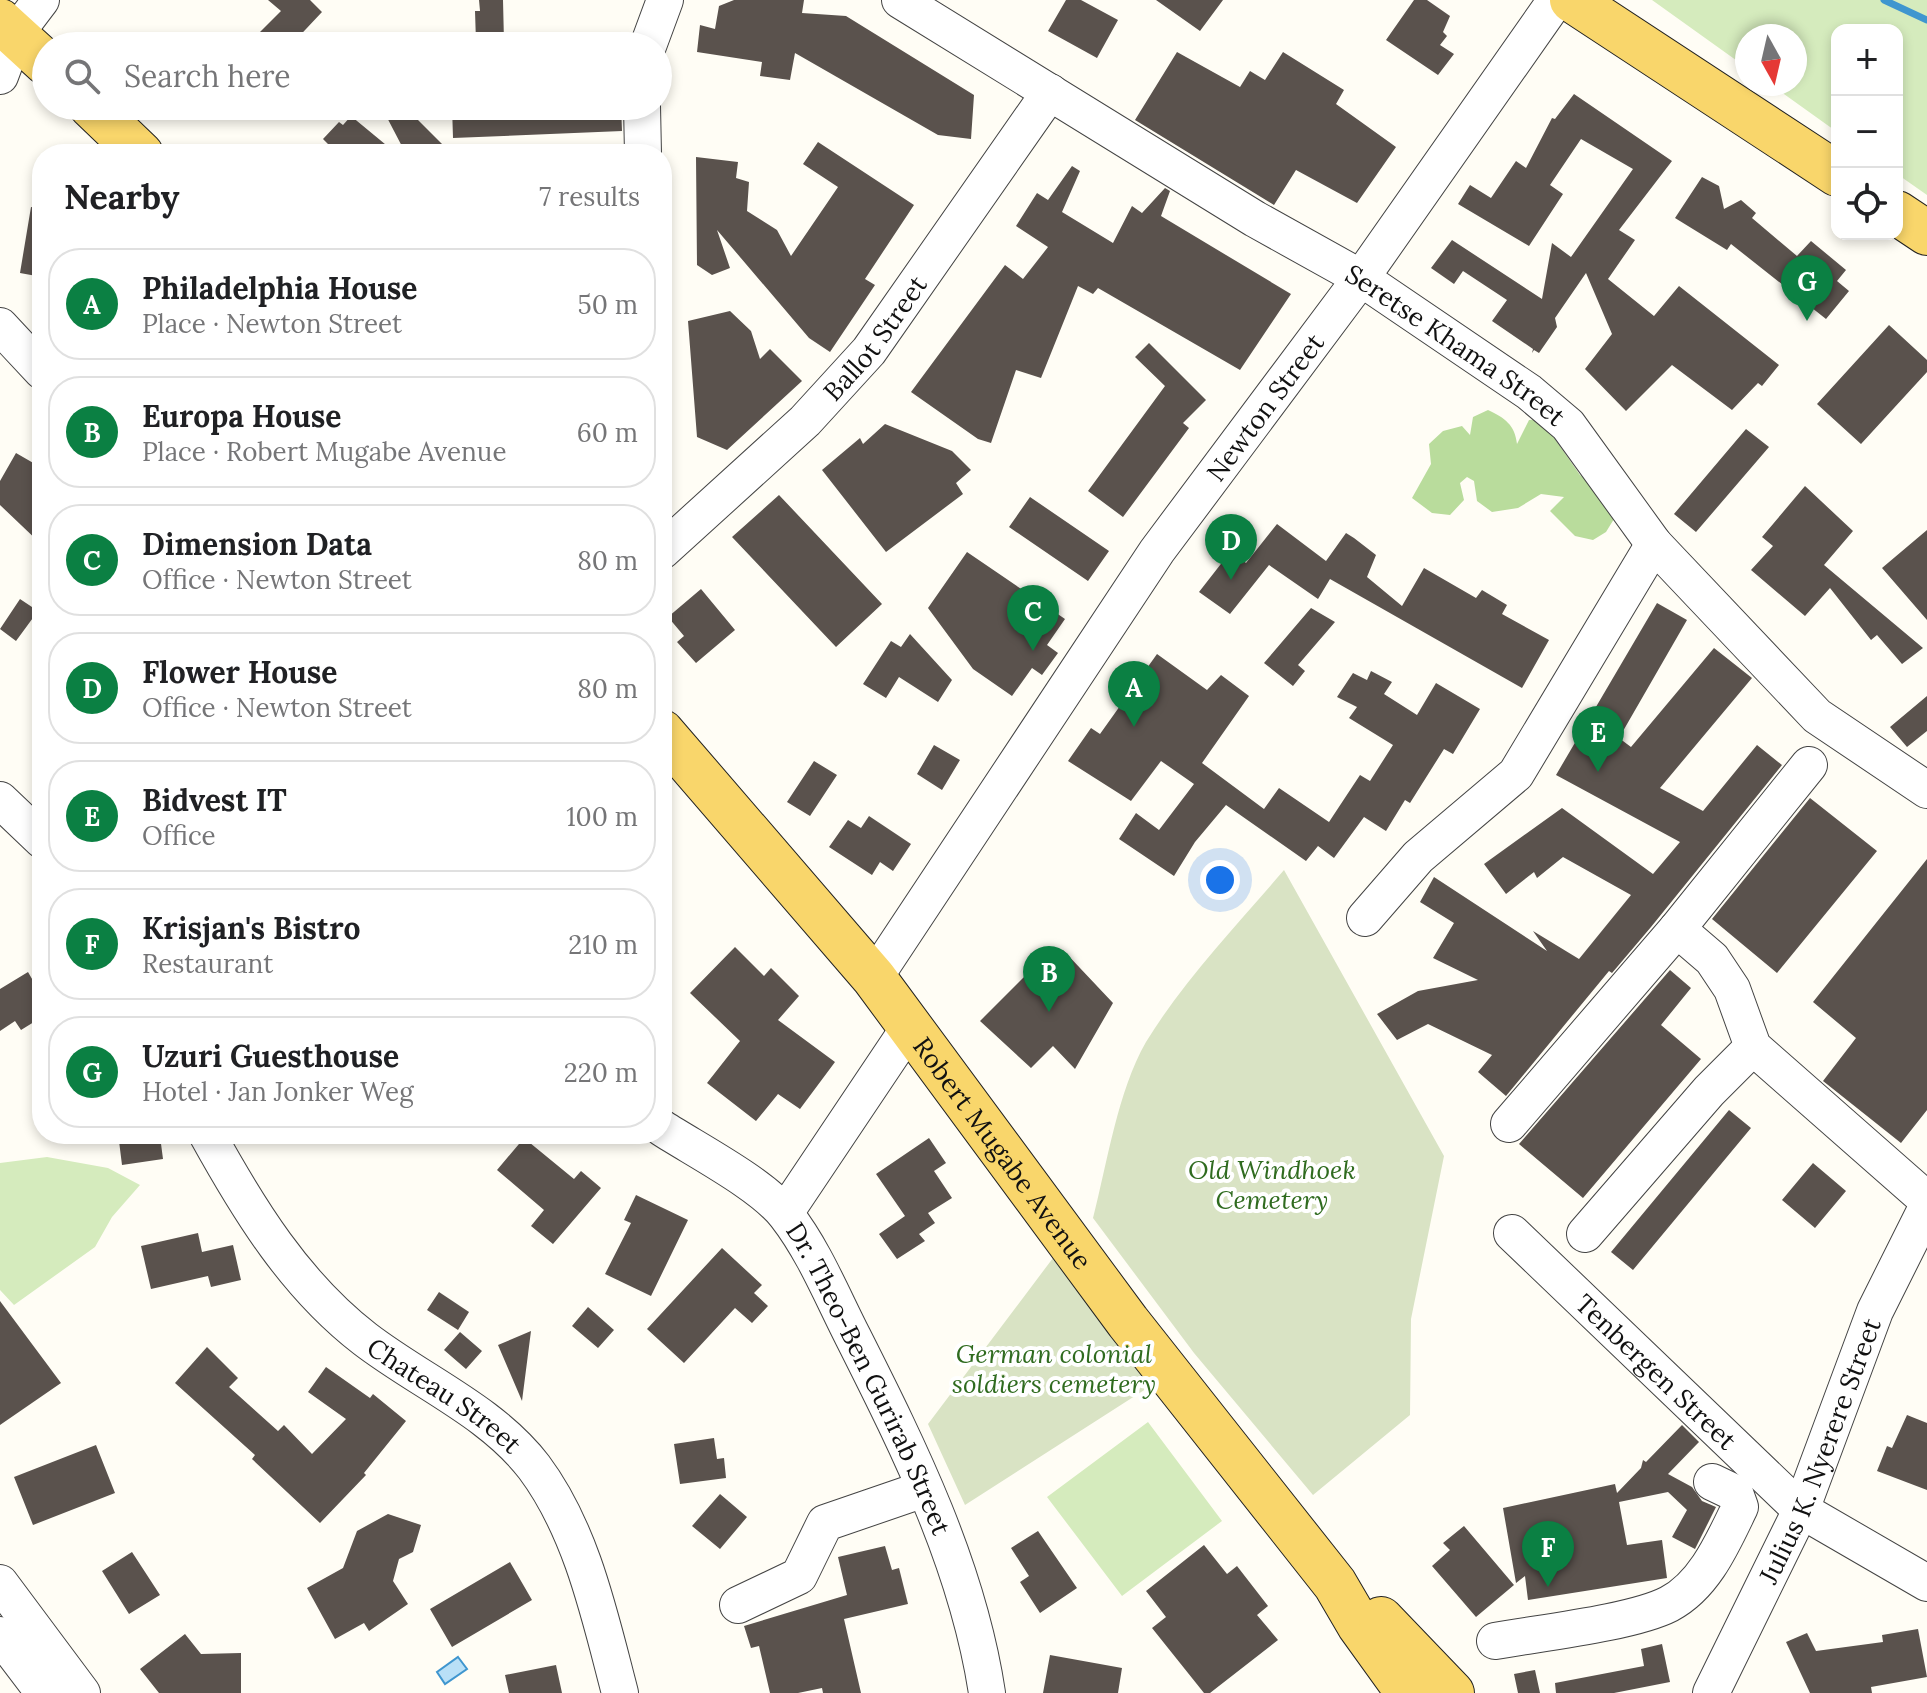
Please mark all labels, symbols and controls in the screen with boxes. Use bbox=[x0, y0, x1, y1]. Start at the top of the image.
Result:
north arrow bbox=[1735, 24, 1807, 96]
map controls bbox=[1831, 24, 1903, 240]
button: + bbox=[1831, 24, 1903, 96]
search box bbox=[32, 32, 672, 120]
icon: search bbox=[60, 54, 104, 98]
text: Search here bbox=[124, 57, 291, 95]
button: − bbox=[1831, 96, 1903, 168]
button: locate bbox=[1831, 168, 1903, 240]
text: Nearby bbox=[64, 175, 180, 218]
text: 7 results bbox=[539, 180, 640, 213]
pin: G bbox=[1781, 255, 1833, 321]
street label: Seretse Khama Street bbox=[1340, 256, 1572, 432]
text: Philadelphia House bbox=[142, 269, 417, 307]
street label: Ballot Street bbox=[816, 269, 933, 407]
text: A bbox=[83, 288, 101, 321]
text: 50 m bbox=[578, 288, 638, 321]
text: Place · Newton Street bbox=[142, 307, 402, 340]
street label: Newton Street bbox=[1199, 327, 1330, 487]
text: Europa House bbox=[142, 397, 341, 435]
text: B bbox=[83, 416, 101, 449]
text: 60 m bbox=[577, 416, 638, 449]
text: Place · Robert Mugabe Avenue bbox=[142, 435, 506, 468]
pin: D bbox=[1205, 514, 1257, 580]
text: Dimension Data bbox=[142, 525, 372, 563]
text: C bbox=[83, 544, 101, 577]
text: 80 m bbox=[577, 544, 638, 577]
text: Office · Newton Street bbox=[142, 563, 412, 596]
pin: C bbox=[1007, 585, 1059, 651]
text: Flower House bbox=[142, 653, 338, 691]
pin: A bbox=[1108, 661, 1160, 727]
text: D bbox=[82, 672, 102, 705]
text: 80 m bbox=[577, 672, 638, 705]
text: Office · Newton Street bbox=[142, 691, 412, 724]
pin: E bbox=[1572, 706, 1624, 772]
text: Bidvest IT bbox=[142, 781, 287, 819]
text: E bbox=[84, 800, 100, 833]
text: 100 m bbox=[566, 800, 638, 833]
text: Office bbox=[142, 819, 216, 852]
your location bbox=[1200, 860, 1240, 900]
text: Krisjan's Bistro bbox=[142, 909, 360, 947]
text: F bbox=[85, 928, 99, 961]
text: 210 m bbox=[568, 928, 638, 961]
pin: B bbox=[1023, 946, 1075, 1012]
text: Restaurant bbox=[142, 947, 273, 980]
street label: Robert Mugabe Avenue bbox=[906, 1030, 1100, 1275]
text: Uzuri Guesthouse bbox=[142, 1037, 399, 1075]
text: G bbox=[82, 1056, 102, 1089]
text: 220 m bbox=[564, 1056, 638, 1089]
text: Hotel · Jan Jonker Weg bbox=[142, 1075, 414, 1108]
park label: Old Windhoek Cemetery bbox=[1188, 1153, 1356, 1216]
street label: Dr. Theo-Ben Gurirab Street bbox=[780, 1216, 959, 1539]
street label: Tenbergen Street bbox=[1569, 1287, 1744, 1456]
street label: Julius K. Nyerere Street bbox=[1751, 1313, 1887, 1590]
street label: Chateau Street bbox=[361, 1330, 529, 1460]
park label: German colonial soldiers cemetery bbox=[952, 1337, 1156, 1400]
pin: F bbox=[1522, 1521, 1574, 1587]

